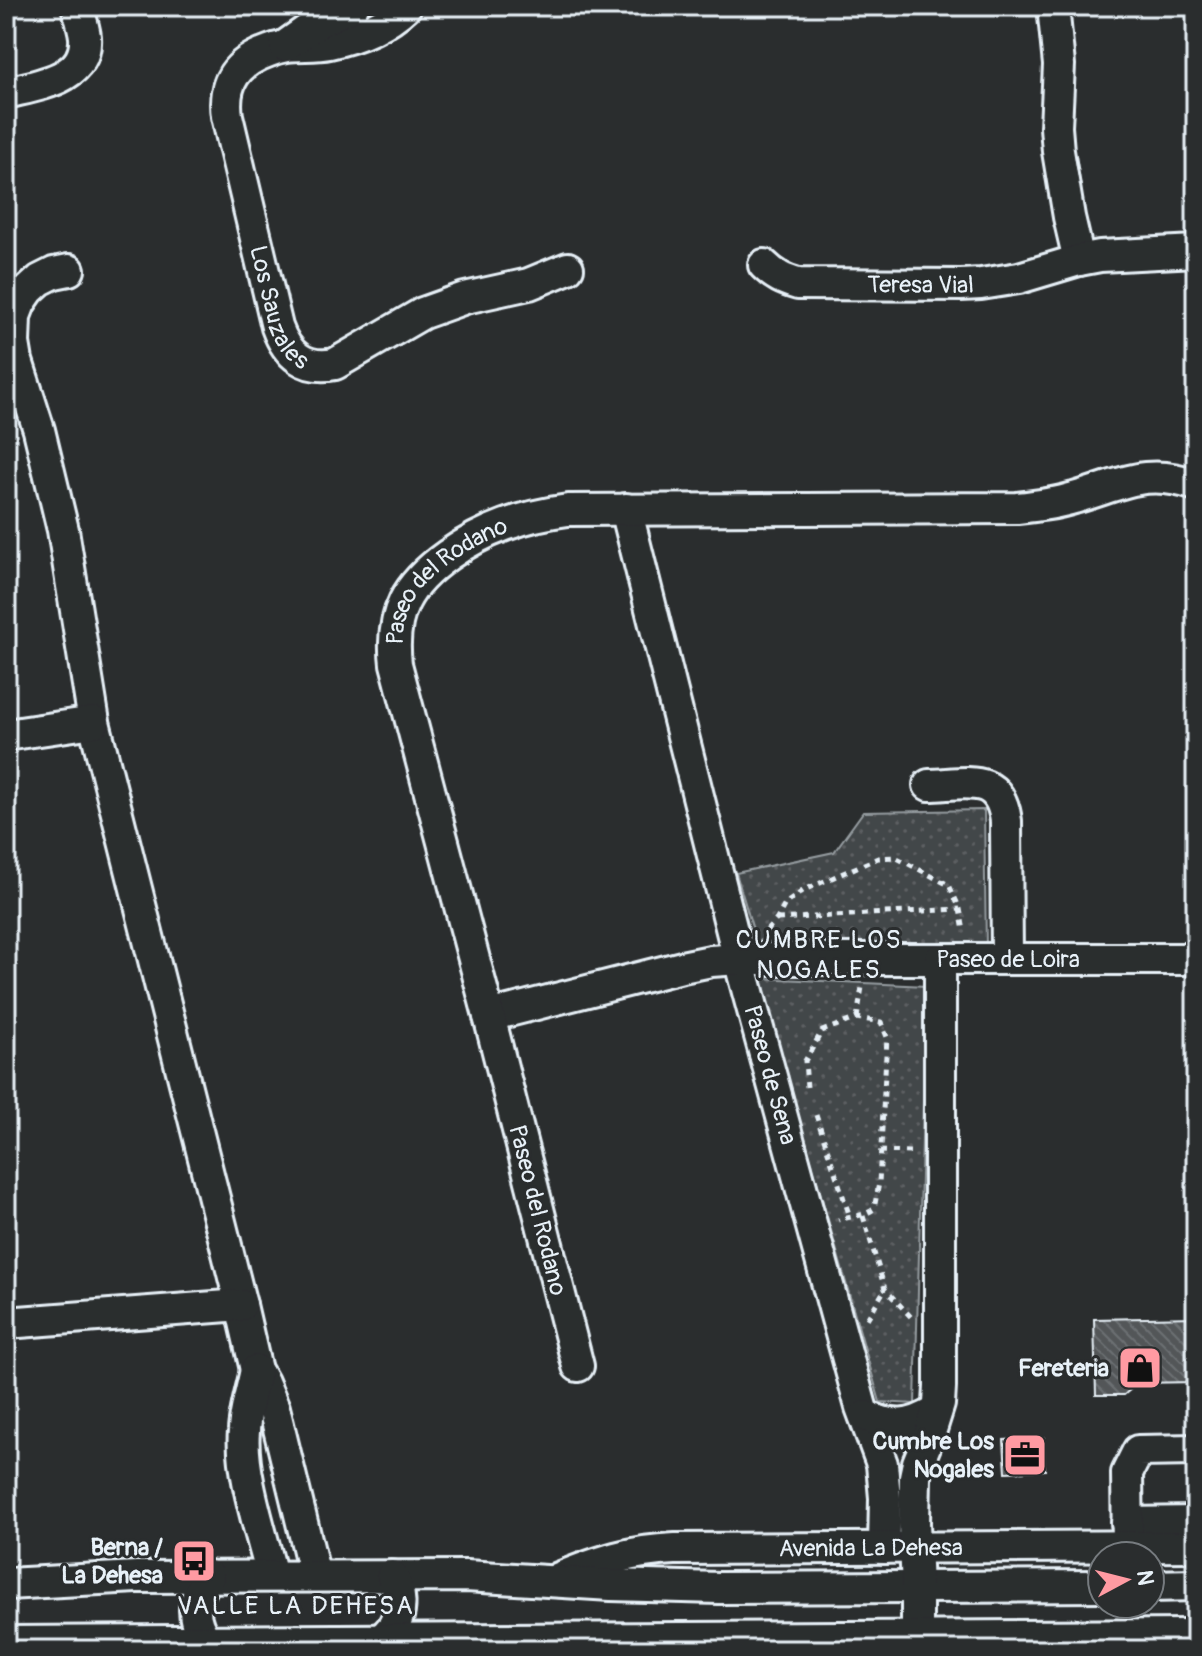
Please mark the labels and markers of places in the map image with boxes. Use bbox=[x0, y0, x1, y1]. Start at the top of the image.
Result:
shop icon: Fereteria bbox=[1116, 1344, 1164, 1392]
place label: Fereteria bbox=[1018, 1354, 1109, 1383]
place label: Cumbre Los Nogales bbox=[872, 1427, 994, 1484]
office icon: Cumbre Los Nogales bbox=[1001, 1431, 1049, 1479]
place label: Berna / La Dehesa bbox=[61, 1533, 163, 1590]
bus stop icon: Berna / La Dehesa bbox=[170, 1537, 218, 1585]

